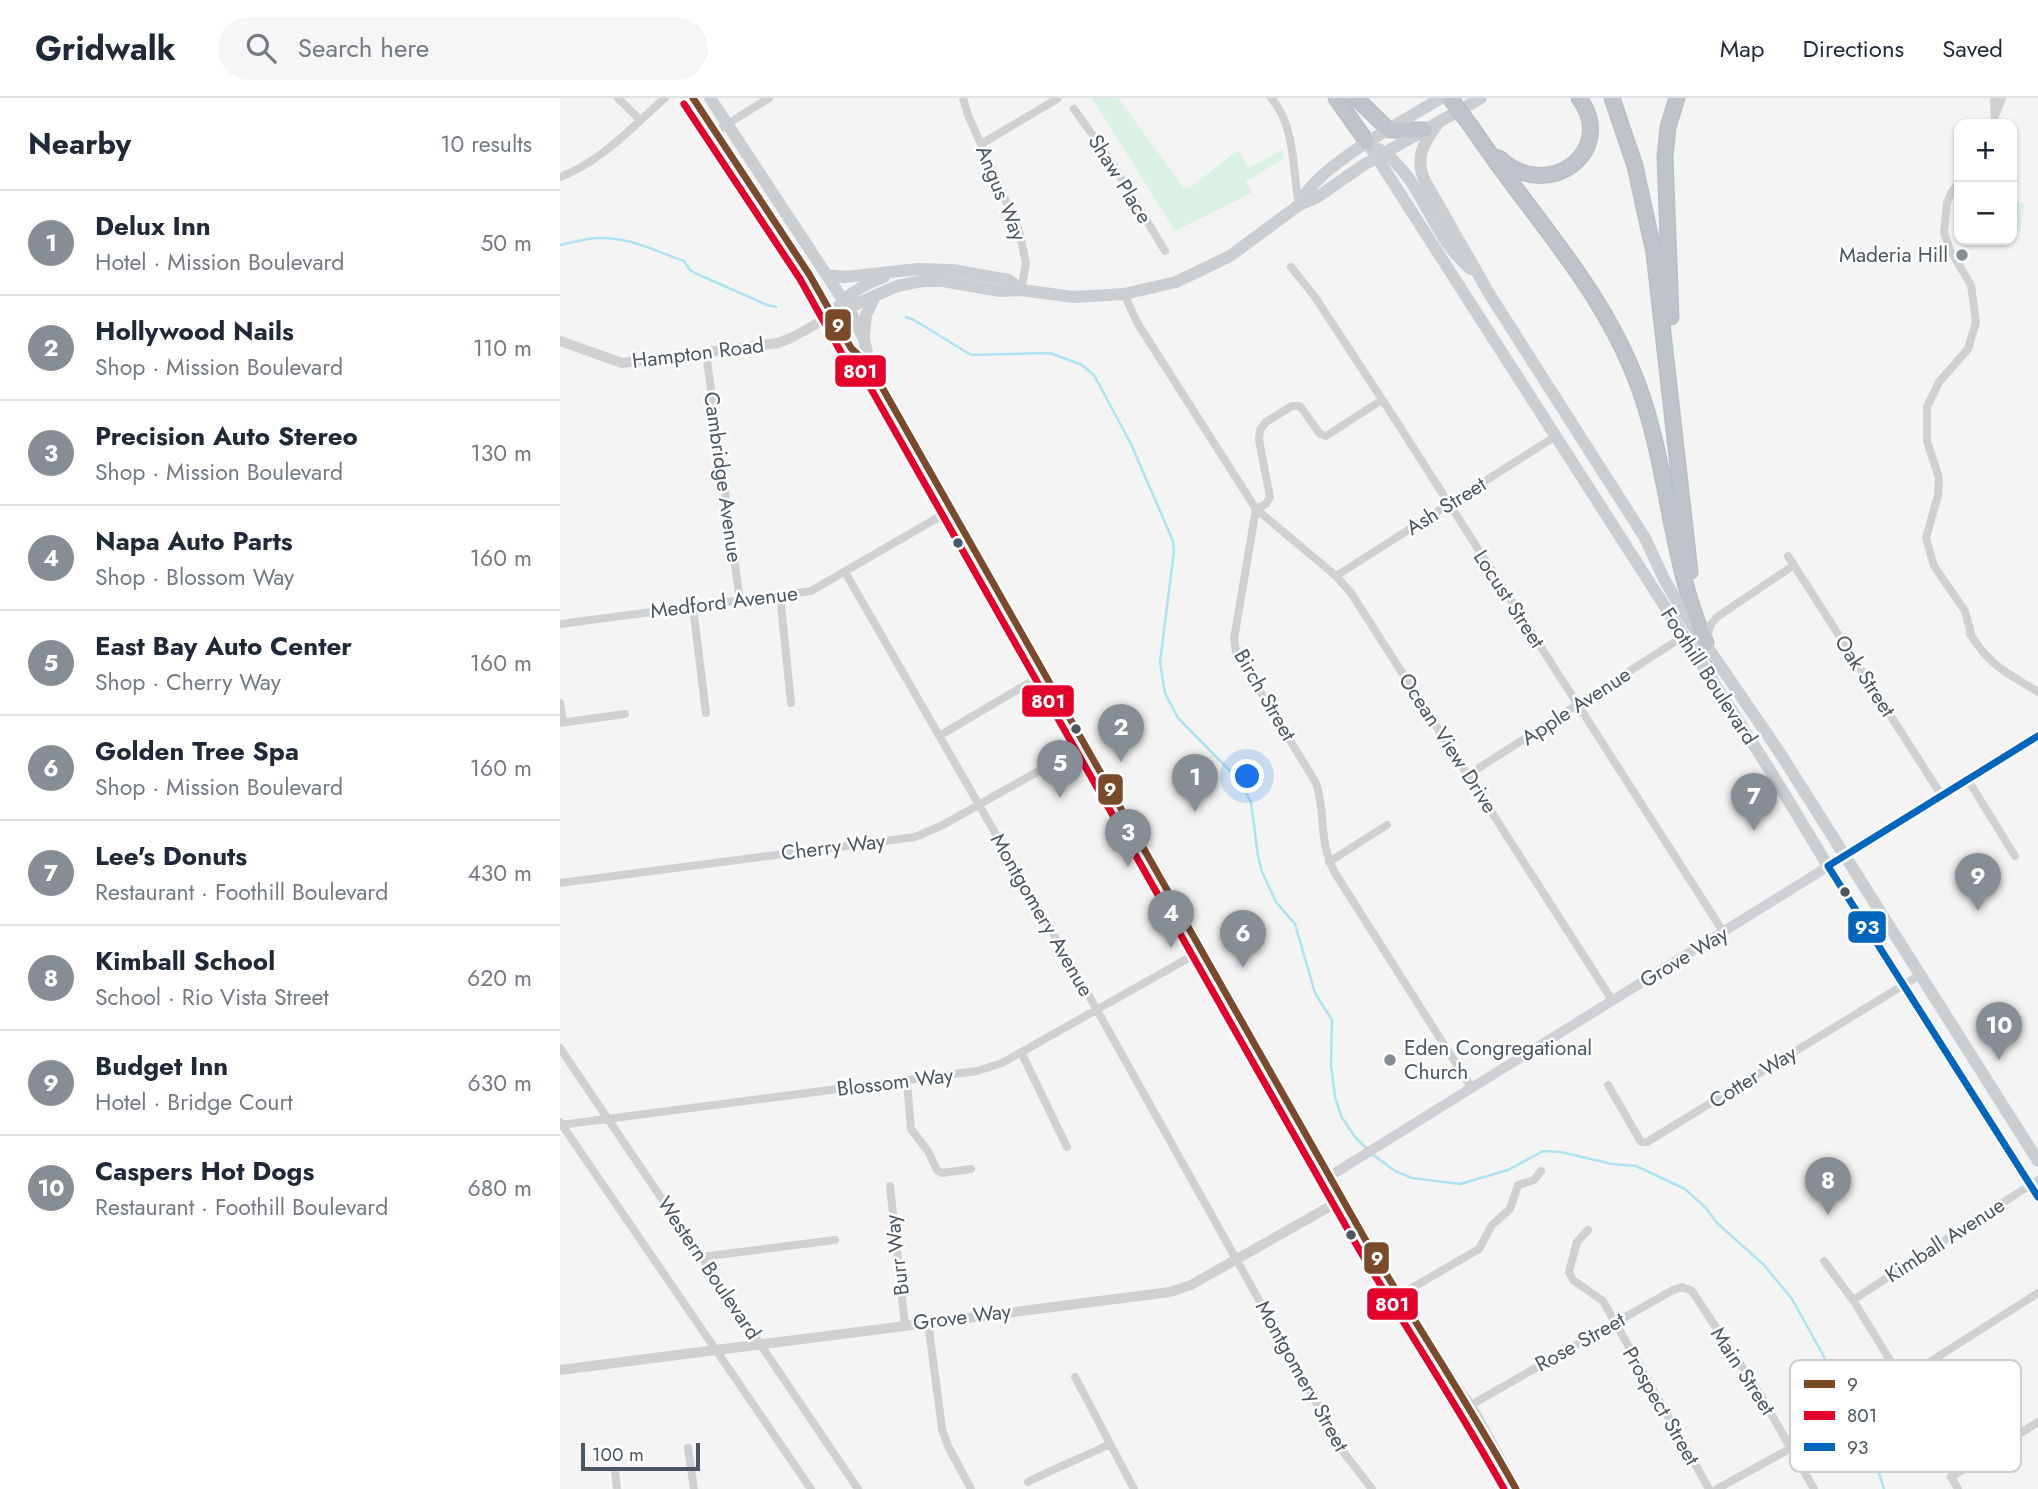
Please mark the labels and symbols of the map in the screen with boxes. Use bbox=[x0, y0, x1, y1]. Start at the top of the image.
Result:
street label: Shaw Place bbox=[1081, 128, 1159, 230]
street label: Angus Way bbox=[968, 141, 1034, 246]
place label: Maderia Hill bbox=[1839, 240, 1948, 270]
marker: Maderia Hill bbox=[1954, 247, 1970, 263]
line badge: 9 bbox=[824, 308, 852, 342]
text: 9 bbox=[832, 312, 844, 339]
street label: Hampton Road bbox=[630, 330, 766, 376]
line badge: 801 bbox=[834, 354, 887, 388]
text: 801 bbox=[843, 358, 877, 385]
street label: Cambridge Avenue bbox=[696, 390, 750, 564]
street label: Ash Street bbox=[1400, 469, 1492, 543]
unlabelled marker bbox=[951, 536, 965, 550]
street label: Locust Street bbox=[1466, 544, 1552, 654]
street label: Medford Avenue bbox=[649, 578, 800, 626]
street label: Foothill Boulevard bbox=[1653, 601, 1765, 751]
street label: Oak Street bbox=[1827, 629, 1903, 723]
street label: Birch Street bbox=[1227, 644, 1303, 746]
street label: Apple Avenue bbox=[1515, 659, 1637, 753]
street label: Ocean View Drive bbox=[1391, 667, 1505, 819]
line badge: 801 bbox=[1021, 684, 1075, 718]
text: 801 bbox=[1031, 688, 1065, 715]
pin: 2 bbox=[1098, 704, 1144, 762]
unlabelled marker bbox=[1069, 722, 1083, 736]
pin: 5 bbox=[1037, 740, 1083, 798]
pin: 1 bbox=[1172, 754, 1218, 812]
your location bbox=[1230, 759, 1264, 793]
line badge: 9 bbox=[1097, 773, 1124, 806]
pin: 7 bbox=[1731, 773, 1777, 831]
text: 9 bbox=[1104, 776, 1116, 803]
pin: 3 bbox=[1105, 809, 1151, 867]
street label: Cherry Way bbox=[779, 826, 888, 868]
street label: Montgomery Avenue bbox=[983, 828, 1101, 1002]
pin: 9 bbox=[1955, 853, 2001, 911]
unlabelled marker bbox=[1838, 885, 1852, 899]
pin: 4 bbox=[1148, 890, 1194, 948]
pin: 6 bbox=[1220, 910, 1266, 968]
line badge: 93 bbox=[1847, 910, 1887, 944]
text: 93 bbox=[1855, 914, 1879, 941]
street label: Grove Way bbox=[1634, 918, 1734, 995]
pin: 10 bbox=[1976, 1002, 2022, 1060]
place label: Eden Congregational Church bbox=[1404, 1033, 1592, 1087]
street label: Cotter Way bbox=[1703, 1038, 1803, 1116]
marker: Eden Congregational Church bbox=[1382, 1052, 1398, 1068]
street label: Blossom Way bbox=[835, 1060, 956, 1104]
pin: 8 bbox=[1805, 1157, 1851, 1215]
street label: Western Boulevard bbox=[650, 1190, 768, 1346]
street label: Kimball Avenue bbox=[1879, 1190, 2011, 1290]
street label: Burr Way bbox=[877, 1212, 917, 1297]
unlabelled marker bbox=[1344, 1228, 1358, 1242]
line badge: 9 bbox=[1363, 1241, 1390, 1275]
text: 9 bbox=[1371, 1245, 1383, 1272]
line badge: 801 bbox=[1366, 1287, 1419, 1321]
text: 801 bbox=[1375, 1291, 1409, 1318]
street label: Montgomery Street bbox=[1248, 1295, 1356, 1457]
street label: Grove Way bbox=[911, 1296, 1013, 1338]
street label: Rose Street bbox=[1529, 1305, 1631, 1379]
street label: Main Street bbox=[1703, 1321, 1783, 1421]
street label: Prospect Street bbox=[1615, 1341, 1707, 1471]
legend bbox=[1790, 1360, 2021, 1472]
text: 9 bbox=[1847, 1371, 1858, 1398]
text: 801 bbox=[1847, 1402, 1877, 1429]
text: 93 bbox=[1847, 1434, 1868, 1461]
scale bar bbox=[581, 1440, 700, 1472]

